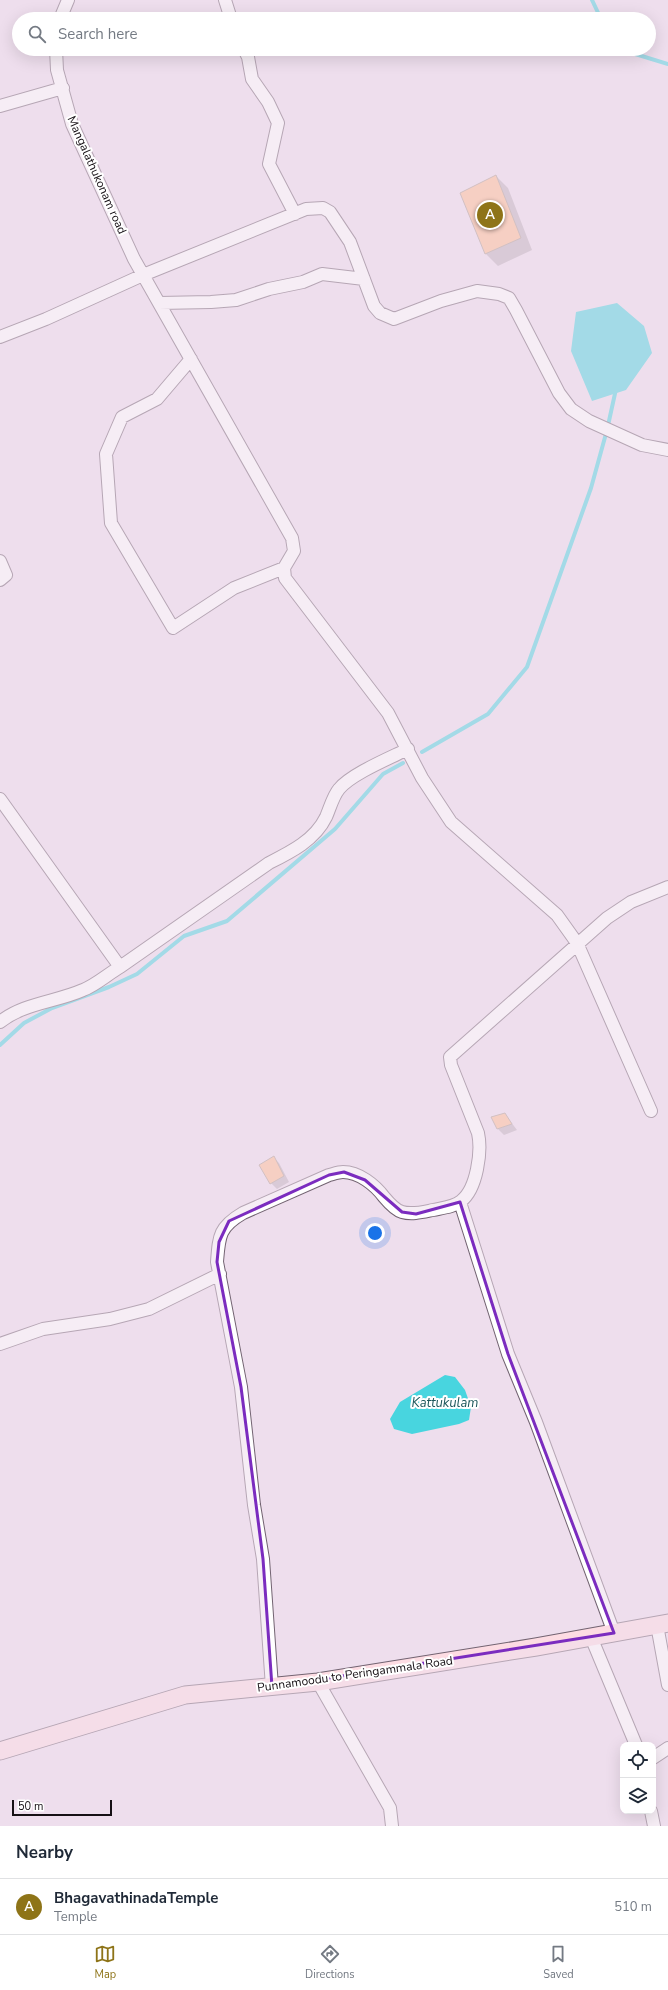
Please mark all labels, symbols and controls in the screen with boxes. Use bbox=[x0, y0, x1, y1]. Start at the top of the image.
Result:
search box bbox=[12, 12, 656, 56]
icon: search bbox=[26, 23, 48, 45]
text: Search here bbox=[58, 24, 138, 44]
street label: Mangalathukonam road bbox=[64, 113, 130, 237]
pin: A bbox=[477, 200, 503, 230]
your location bbox=[365, 1223, 385, 1243]
water label: Kattukulam bbox=[412, 1394, 478, 1412]
street label: Punnamoodu to Peringammala Road bbox=[256, 1652, 454, 1696]
map controls bbox=[620, 1742, 656, 1814]
button: locate bbox=[620, 1742, 656, 1778]
button: layers bbox=[620, 1778, 656, 1814]
scale bar bbox=[12, 1798, 112, 1817]
text: 50 m bbox=[18, 1799, 43, 1814]
text: Nearby bbox=[16, 1841, 73, 1864]
text: BhagavathinadaTemple bbox=[54, 1888, 218, 1908]
text: A bbox=[24, 1898, 34, 1916]
text: 510 m bbox=[614, 1898, 652, 1916]
text: Temple bbox=[54, 1908, 97, 1926]
tab: Map bbox=[94, 1943, 116, 1982]
tab: Directions bbox=[305, 1943, 355, 1982]
tab: Saved bbox=[543, 1943, 574, 1982]

